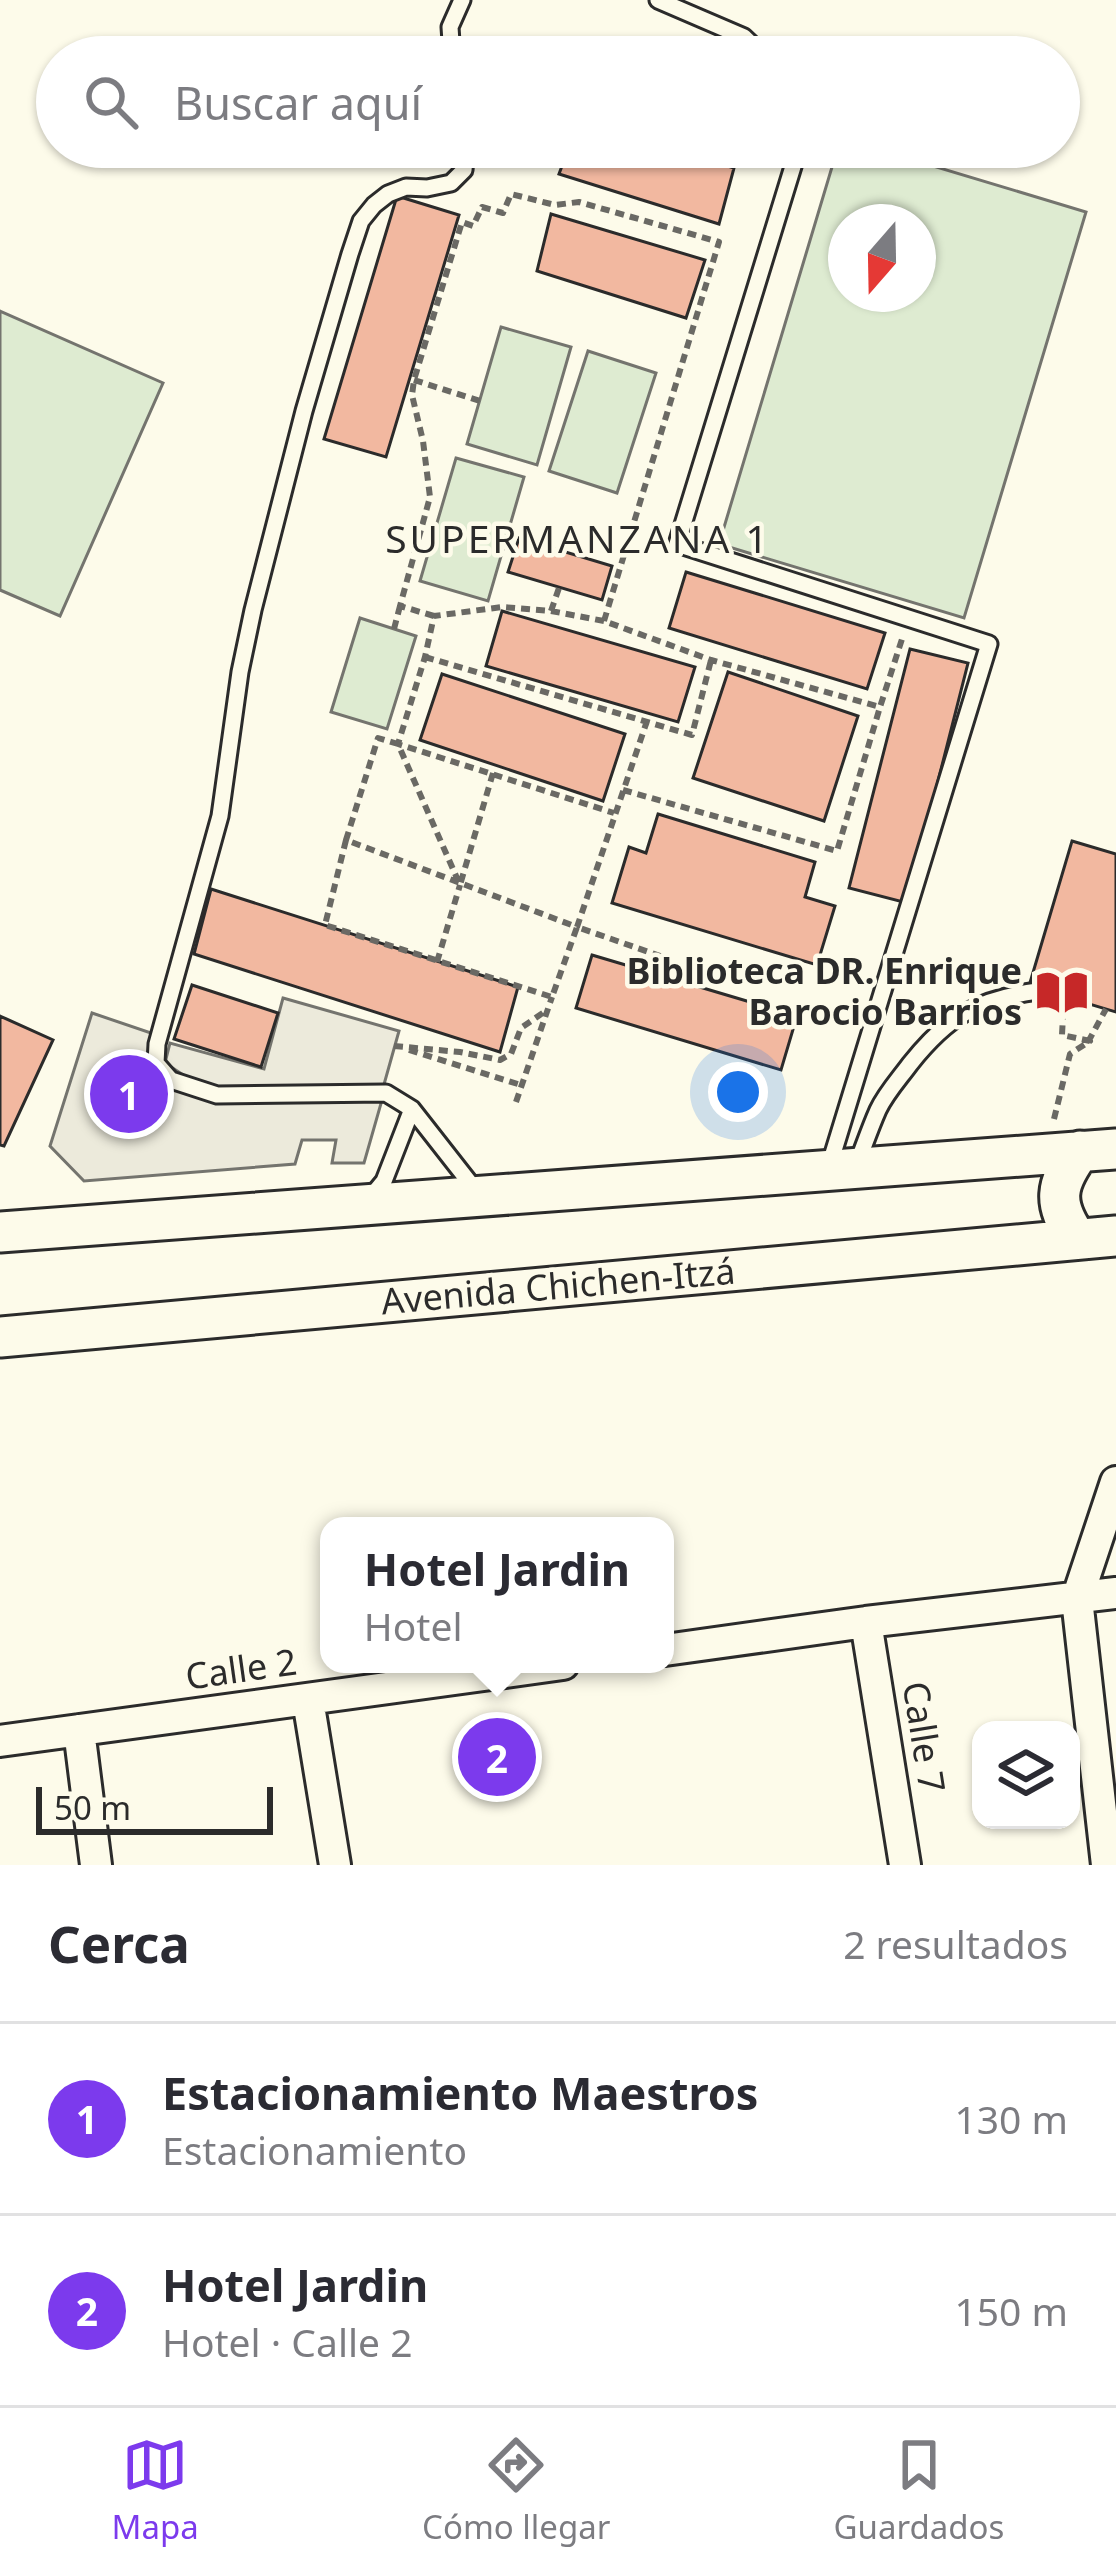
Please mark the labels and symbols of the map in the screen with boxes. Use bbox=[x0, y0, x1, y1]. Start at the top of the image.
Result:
north arrow bbox=[828, 204, 936, 312]
district label: SUPERMANZANA 1 bbox=[385, 511, 771, 564]
place label: Biblioteca DR. Enrique Barocio Barrios bbox=[626, 946, 1022, 1036]
library icon: Biblioteca DR. Enrique Barocio Barrios bbox=[1033, 963, 1091, 1021]
pin: 1 bbox=[90, 1049, 168, 1139]
your location bbox=[708, 1062, 768, 1122]
street label: Avenida Chichen-Itzá bbox=[379, 1246, 737, 1325]
street label: Calle 2 bbox=[182, 1636, 300, 1701]
street label: Calle 7 bbox=[892, 1678, 957, 1796]
pin: 2 bbox=[458, 1712, 536, 1802]
scale bar bbox=[36, 1781, 273, 1834]

